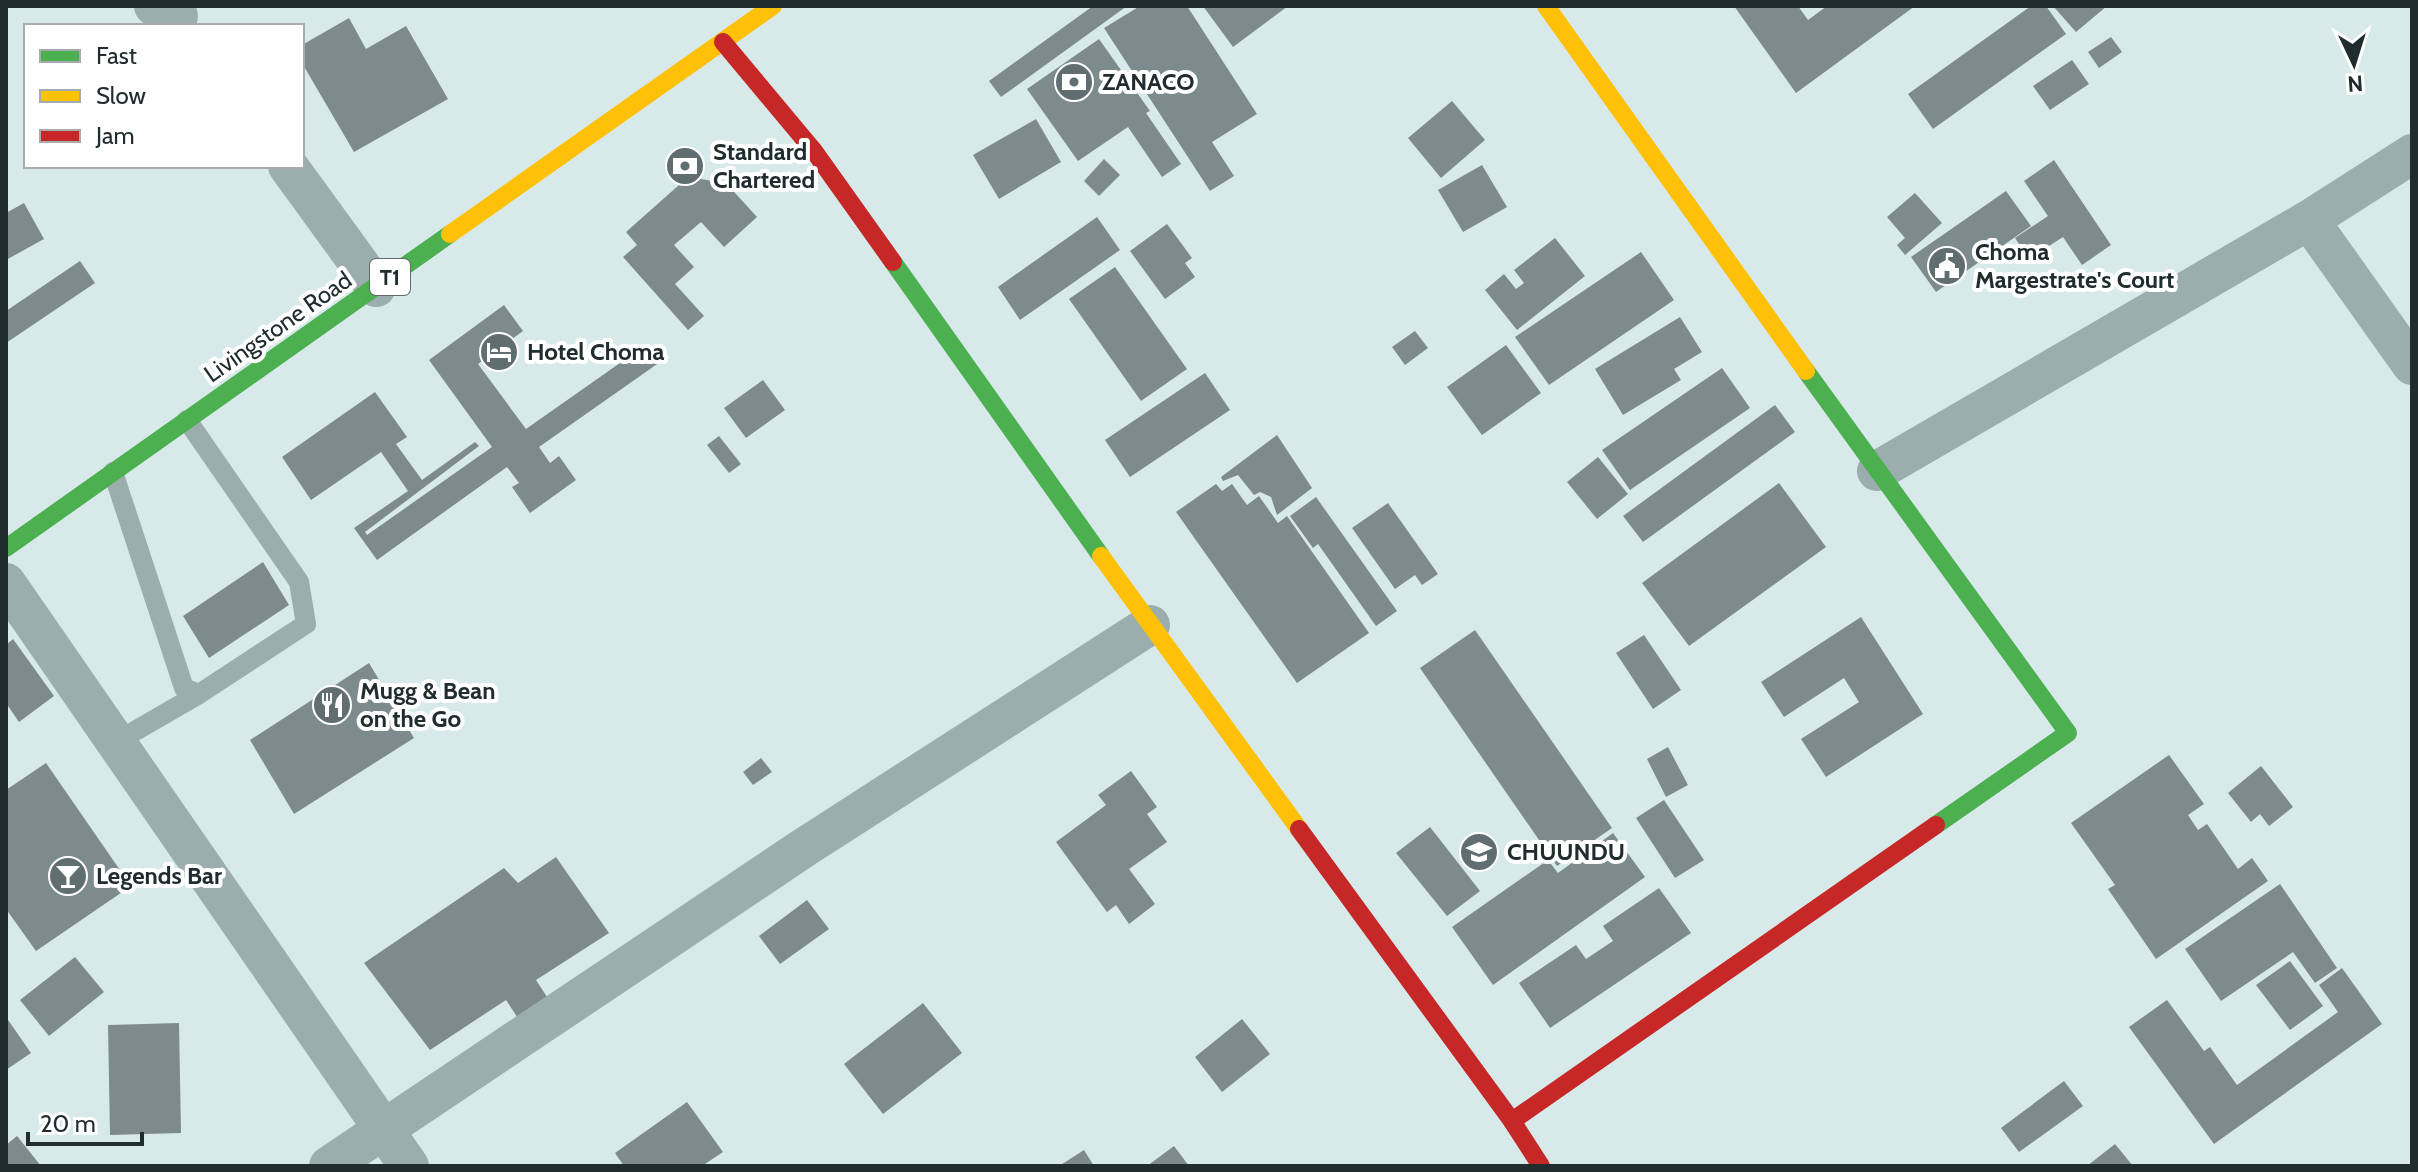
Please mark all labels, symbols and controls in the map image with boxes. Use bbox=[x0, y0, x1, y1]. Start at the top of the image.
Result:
legend bbox=[24, 24, 304, 168]
north arrow bbox=[2314, 24, 2394, 104]
text: Fast bbox=[96, 41, 137, 70]
bank icon: ZANACO bbox=[1053, 61, 1095, 103]
place label: ZANACO bbox=[1102, 67, 1195, 96]
text: N bbox=[2347, 69, 2364, 97]
text: Slow bbox=[96, 81, 146, 110]
text: Jam bbox=[95, 121, 134, 150]
place label: Standard Chartered bbox=[713, 137, 815, 194]
bank icon: Standard Chartered bbox=[664, 145, 706, 187]
place label: Choma Margestrate's Court bbox=[1975, 237, 2174, 294]
public building icon: Choma Margestrate's Court bbox=[1926, 245, 1968, 287]
road number: T1 bbox=[370, 259, 410, 295]
street label: Livingstone Road bbox=[198, 265, 357, 388]
hotel icon: Hotel Choma bbox=[478, 331, 520, 373]
place label: Hotel Choma bbox=[527, 337, 664, 366]
place label: Mugg & Bean on the Go bbox=[360, 676, 495, 733]
restaurant icon: Mugg & Bean on the Go bbox=[311, 684, 353, 726]
school or university icon: CHUUNDU bbox=[1458, 831, 1500, 873]
place label: CHUUNDU bbox=[1507, 837, 1625, 866]
bar icon: Legends Bar bbox=[47, 855, 89, 897]
place label: Legends Bar bbox=[96, 861, 222, 890]
scale bar bbox=[28, 1096, 142, 1146]
text: 20 m bbox=[40, 1109, 96, 1138]

